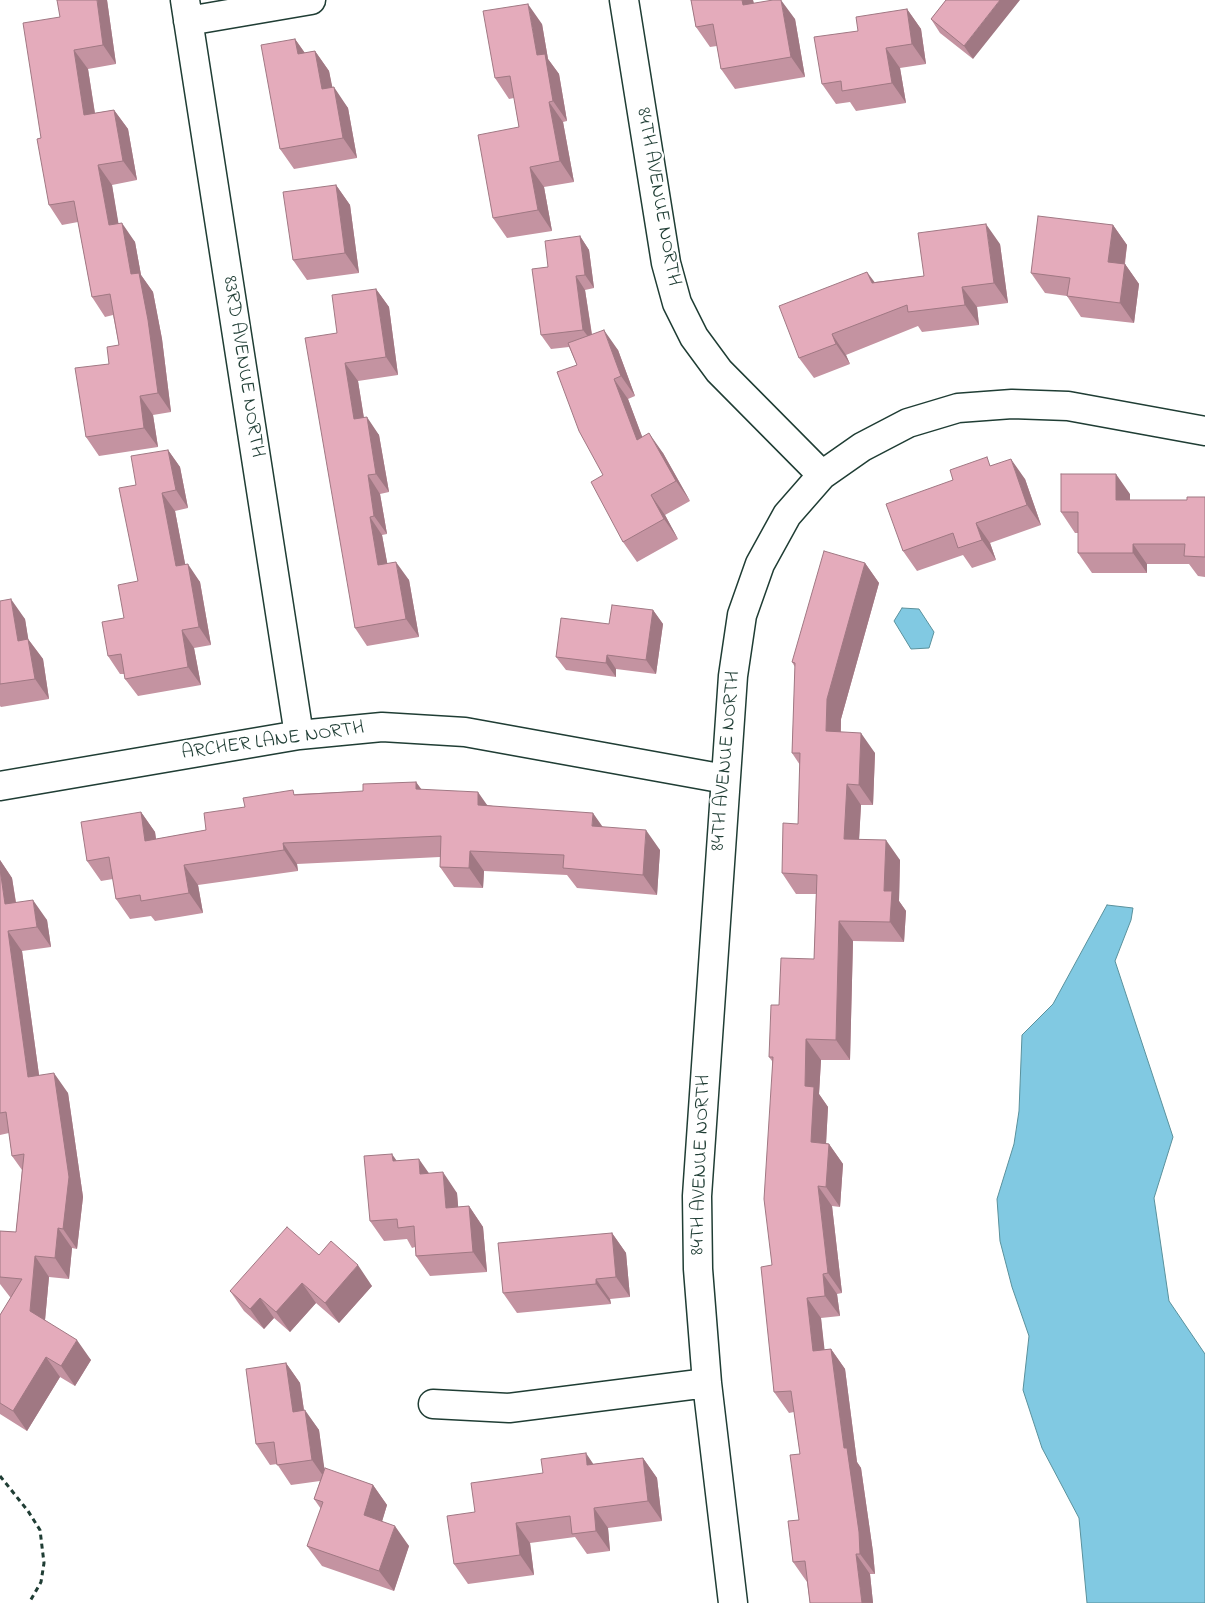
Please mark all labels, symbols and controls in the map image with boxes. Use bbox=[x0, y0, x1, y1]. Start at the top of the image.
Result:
street label: 84TH AVENUE NORTH bbox=[630, 106, 684, 288]
street label: 83RD AVENUE NORTH bbox=[216, 275, 268, 459]
street label: 84TH AVENUE NORTH bbox=[707, 670, 747, 852]
street label: ARCHER LANE NORTH bbox=[180, 717, 366, 767]
street label: 84TH AVENUE NORTH bbox=[687, 1074, 717, 1256]

